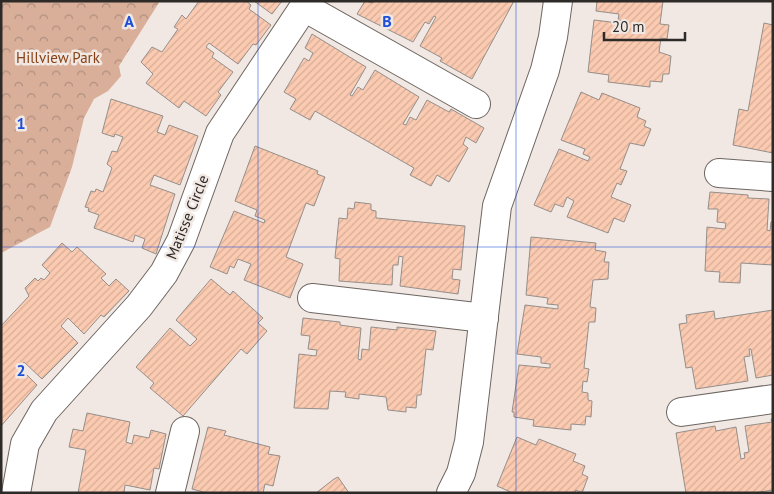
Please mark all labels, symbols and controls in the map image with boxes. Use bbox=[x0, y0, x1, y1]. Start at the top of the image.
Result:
scale bar bbox=[604, 10, 685, 42]
text: A bbox=[124, 11, 134, 31]
text: B bbox=[382, 11, 392, 31]
text: 20 m bbox=[612, 17, 645, 36]
park label: Hillview Park bbox=[16, 48, 101, 67]
text: 1 bbox=[16, 113, 26, 133]
street label: Matisse Circle bbox=[161, 172, 213, 262]
text: 2 bbox=[16, 360, 26, 380]

